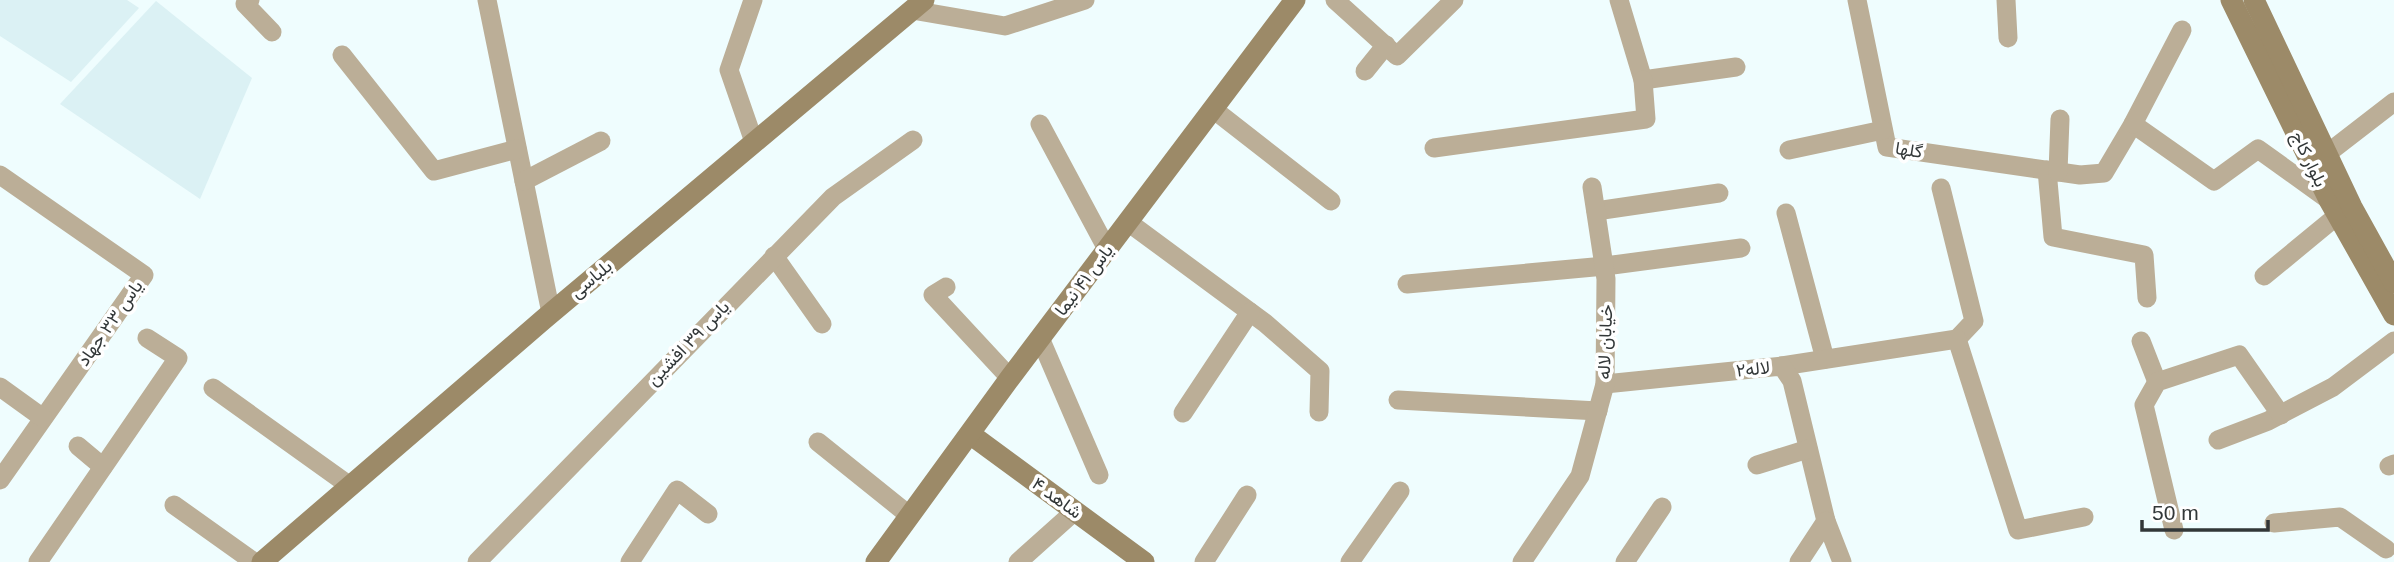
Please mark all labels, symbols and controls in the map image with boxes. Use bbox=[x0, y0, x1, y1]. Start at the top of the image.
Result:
street label: بلوار کاج bbox=[2285, 128, 2331, 191]
street label: گلها bbox=[1894, 138, 1924, 163]
street label: یاس ۴۱ نیما bbox=[1051, 241, 1118, 320]
street label: بلباسی bbox=[566, 256, 616, 303]
street label: یاس ۳۳ جهاد bbox=[73, 276, 148, 370]
street label: یاس ۳۹ افشین bbox=[643, 297, 734, 390]
street label: خیابان لاله bbox=[1594, 304, 1616, 380]
street label: لاله۲ bbox=[1735, 357, 1771, 381]
street label: شاهد ۴ bbox=[1028, 473, 1086, 523]
scale bar bbox=[2142, 489, 2268, 532]
text: 50 m bbox=[2152, 501, 2199, 524]

